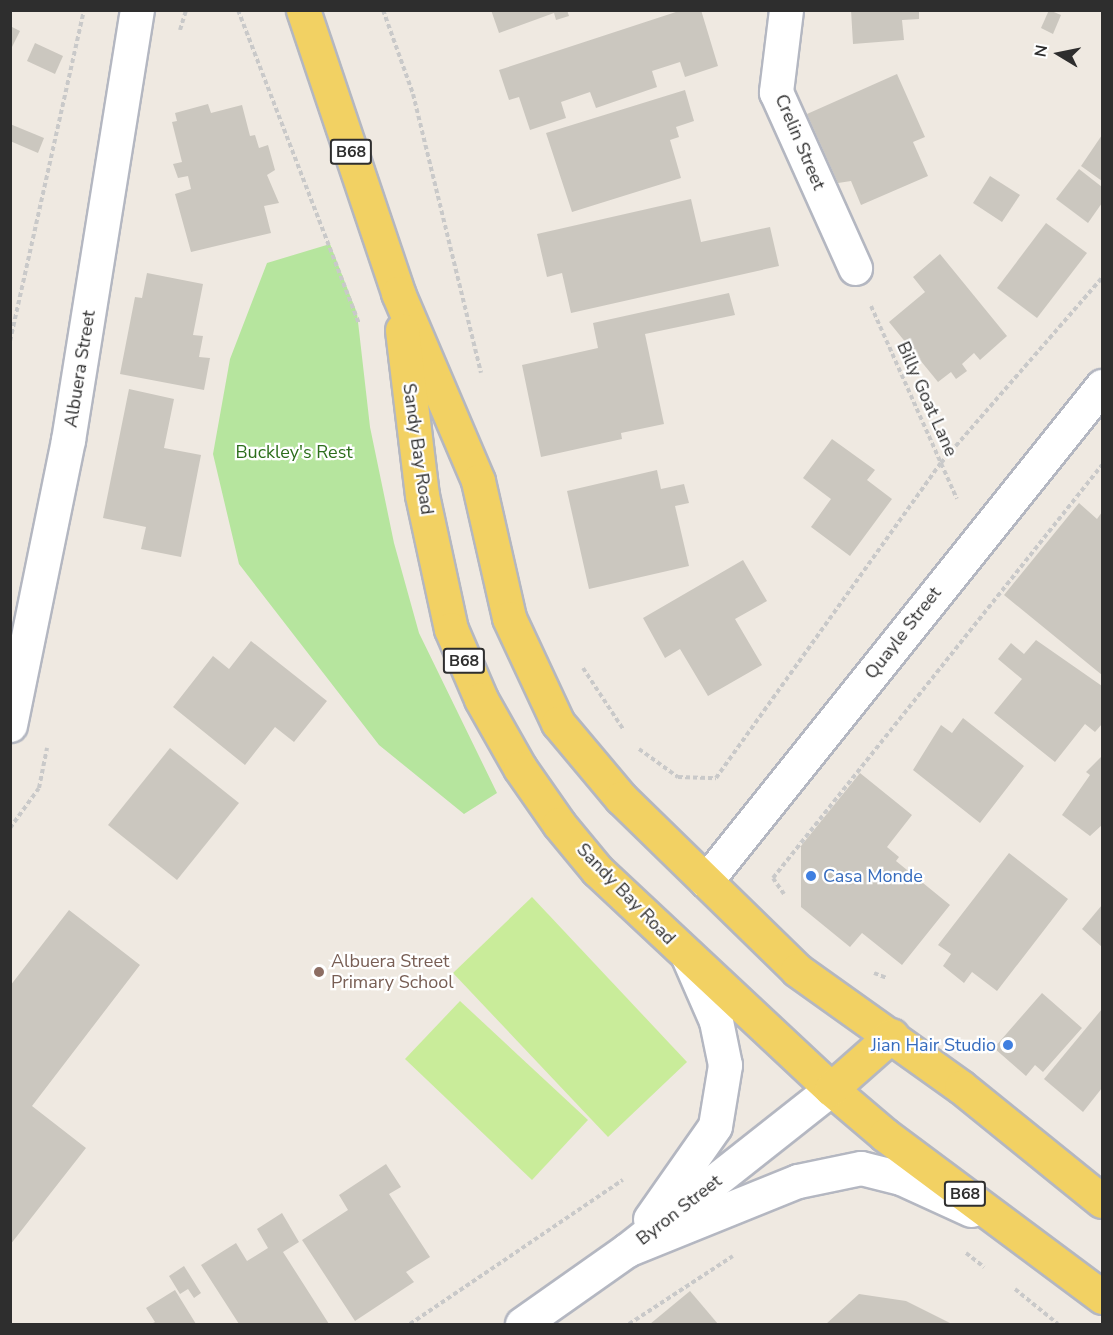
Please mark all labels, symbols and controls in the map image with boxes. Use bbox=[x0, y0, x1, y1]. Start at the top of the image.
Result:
north arrow bbox=[1029, 24, 1089, 84]
text: N bbox=[1029, 43, 1053, 59]
street label: Crelin Street bbox=[770, 91, 830, 193]
road number: B68 bbox=[328, 139, 374, 165]
street label: Albuera Street bbox=[60, 309, 100, 429]
street label: Billy Goat Lane bbox=[892, 338, 962, 460]
street label: Sandy Bay Road bbox=[398, 382, 438, 516]
park label: Buckley's Rest bbox=[235, 441, 353, 463]
street label: Quayle Street bbox=[860, 583, 946, 683]
road number: B68 bbox=[442, 648, 486, 674]
street label: Sandy Bay Road bbox=[572, 839, 680, 949]
place label: Casa Monde bbox=[823, 865, 923, 887]
marker: Casa Monde bbox=[804, 869, 818, 883]
place label: Albuera Street Primary School bbox=[331, 951, 454, 994]
marker: Albuera Street Primary School bbox=[312, 965, 326, 979]
place label: Jian Hair Studio bbox=[871, 1034, 996, 1056]
marker: Jian Hair Studio bbox=[1001, 1038, 1015, 1052]
street label: Byron Street bbox=[632, 1170, 726, 1250]
road number: B68 bbox=[942, 1181, 988, 1207]

